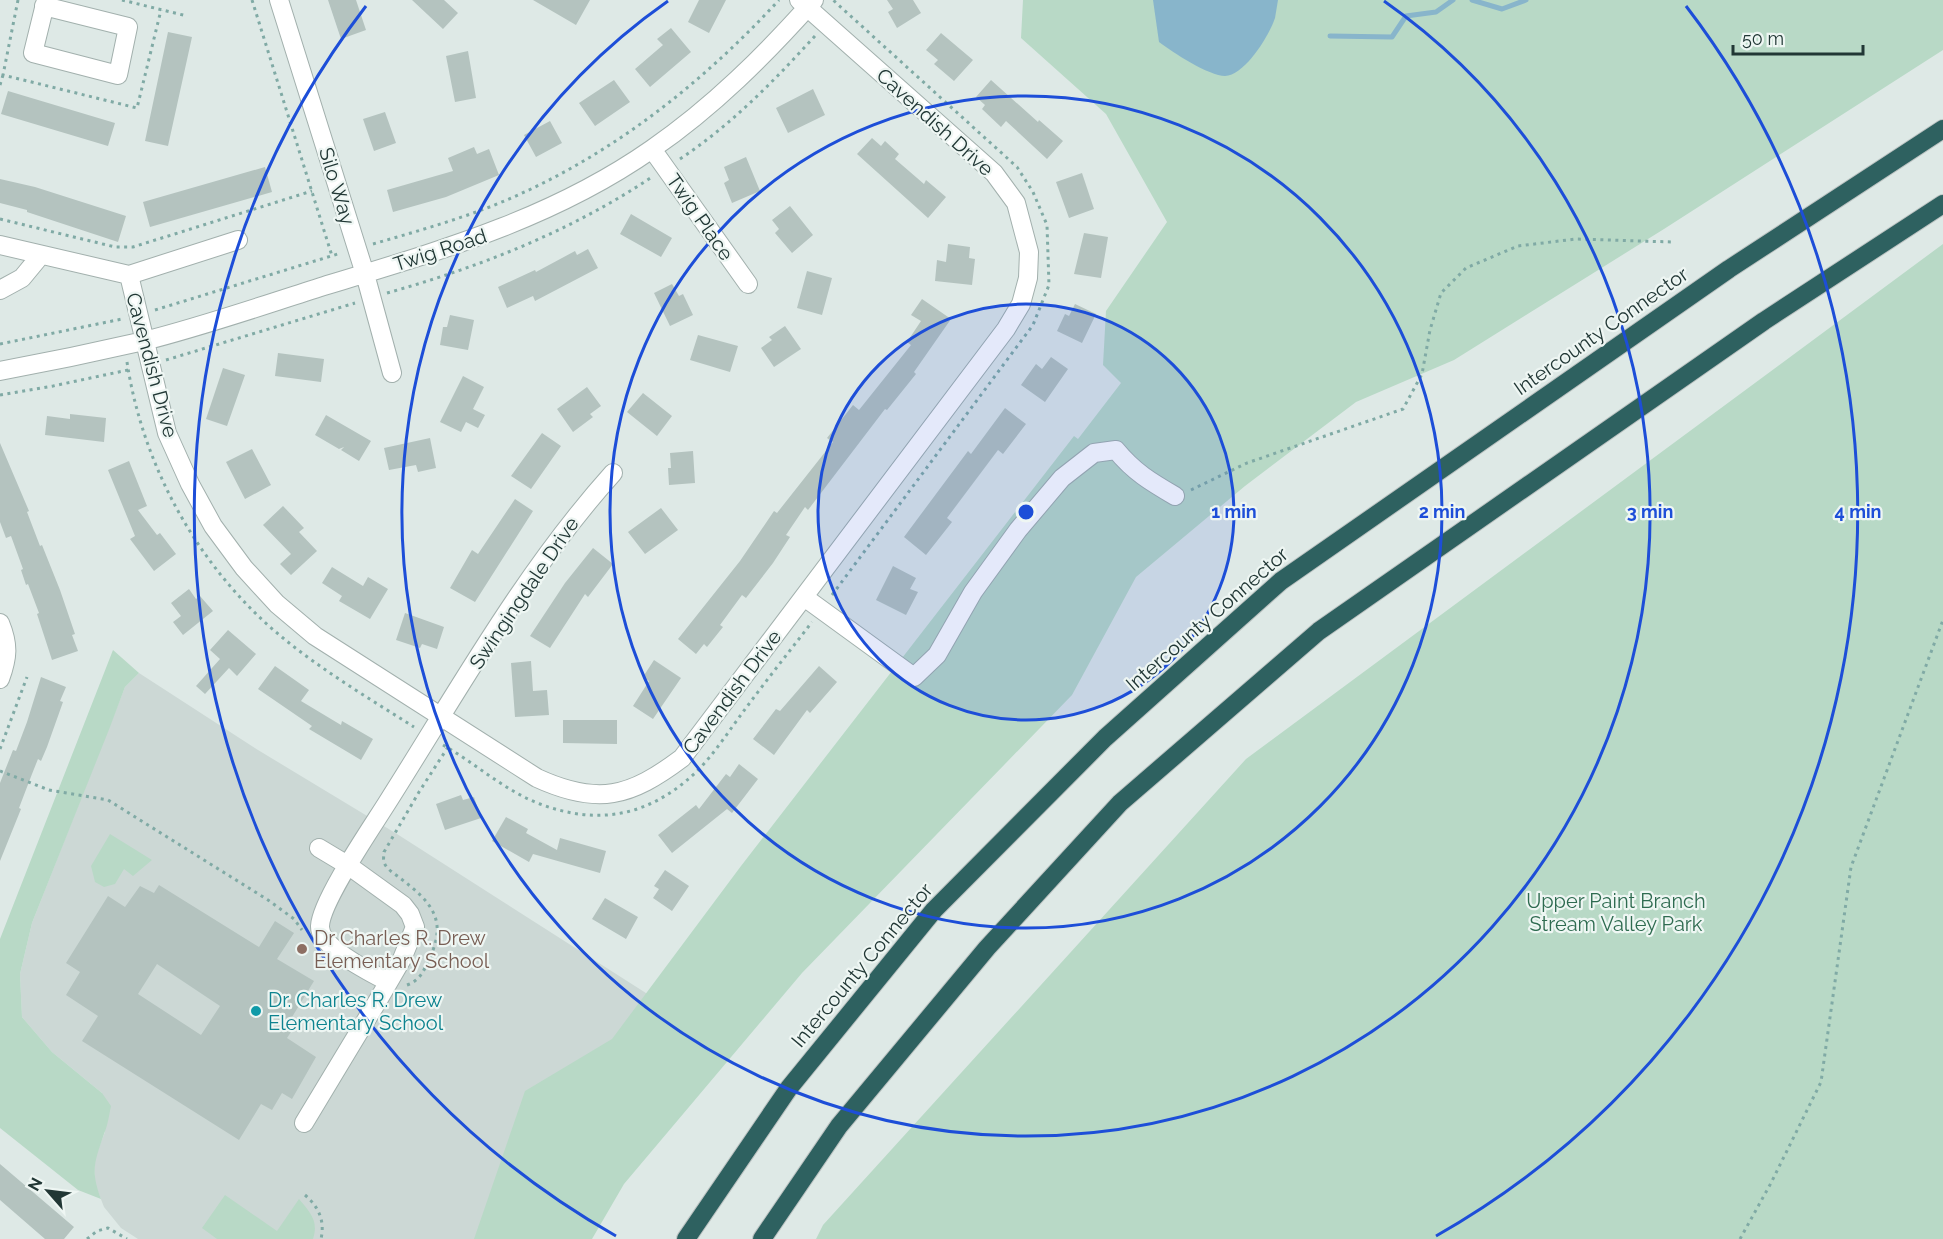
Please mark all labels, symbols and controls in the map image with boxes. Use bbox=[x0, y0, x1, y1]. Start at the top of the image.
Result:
scale bar bbox=[1733, 18, 1864, 56]
text: 50 m bbox=[1742, 28, 1784, 49]
street label: Cavendish Drive bbox=[872, 63, 999, 181]
street label: Silo Way bbox=[314, 144, 360, 228]
street label: Twig Place bbox=[661, 169, 739, 265]
street label: Twig Road bbox=[390, 224, 490, 276]
street label: Intercounty Connector bbox=[1509, 262, 1693, 400]
street label: Cavendish Drive bbox=[121, 290, 183, 440]
text: 1 min bbox=[1211, 501, 1257, 522]
text: 2 min bbox=[1419, 501, 1465, 522]
text: 3 min bbox=[1627, 501, 1673, 522]
text: 4 min bbox=[1835, 501, 1881, 522]
centre of rings bbox=[1016, 502, 1036, 522]
street label: Swingingdale Drive bbox=[464, 512, 584, 674]
street label: Intercounty Connector bbox=[1121, 542, 1293, 696]
street label: Cavendish Drive bbox=[678, 625, 787, 759]
street label: Intercounty Connector bbox=[786, 878, 938, 1052]
park label: Upper Paint Branch Stream Valley Park bbox=[1526, 889, 1706, 936]
place label: Dr Charles R. Drew Elementary School bbox=[314, 926, 490, 973]
marker: Dr Charles R. Drew Elementary School bbox=[295, 942, 309, 956]
place label: Dr. Charles R. Drew Elementary School bbox=[268, 988, 444, 1035]
marker: Dr. Charles R. Drew Elementary School bbox=[249, 1004, 263, 1018]
north arrow bbox=[18, 1161, 78, 1221]
text: N bbox=[24, 1174, 46, 1194]

